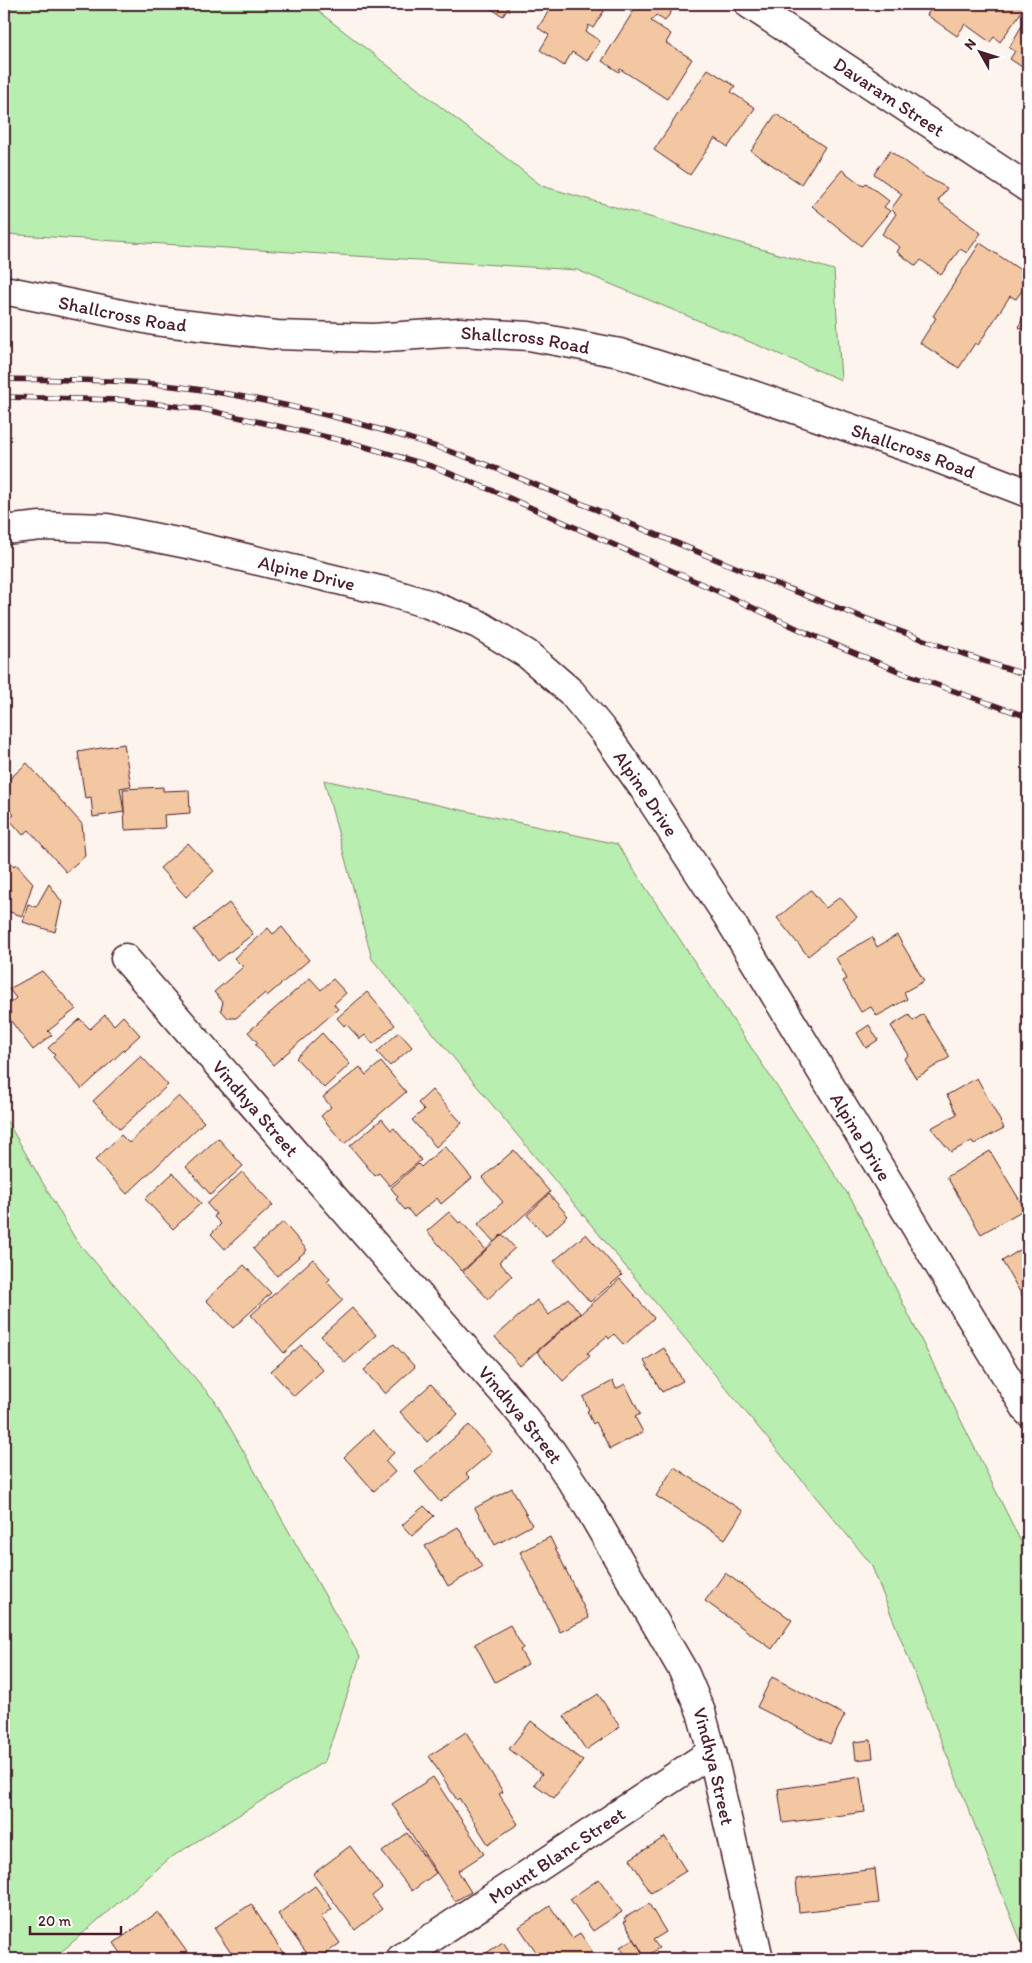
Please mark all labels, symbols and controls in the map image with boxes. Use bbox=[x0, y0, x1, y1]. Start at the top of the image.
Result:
north arrow bbox=[954, 28, 1004, 78]
text: N bbox=[961, 35, 980, 53]
street label: Davaram Street bbox=[829, 52, 949, 142]
street label: Shallcross Road bbox=[56, 290, 188, 337]
street label: Shallcross Road bbox=[460, 321, 592, 359]
street label: Shallcross Road bbox=[848, 418, 978, 484]
street label: Alpine Drive bbox=[256, 550, 357, 596]
street label: Alpine Drive bbox=[609, 746, 683, 841]
street label: Vindhya Street bbox=[207, 1055, 304, 1161]
street label: Alpine Drive bbox=[825, 1089, 896, 1185]
street label: Vindhya Street bbox=[473, 1361, 567, 1468]
street label: Vindhya Street bbox=[688, 1705, 739, 1827]
street label: Mount Blanc Street bbox=[484, 1802, 629, 1909]
scale bar bbox=[30, 1903, 121, 1935]
text: 20 m bbox=[38, 1912, 72, 1930]

